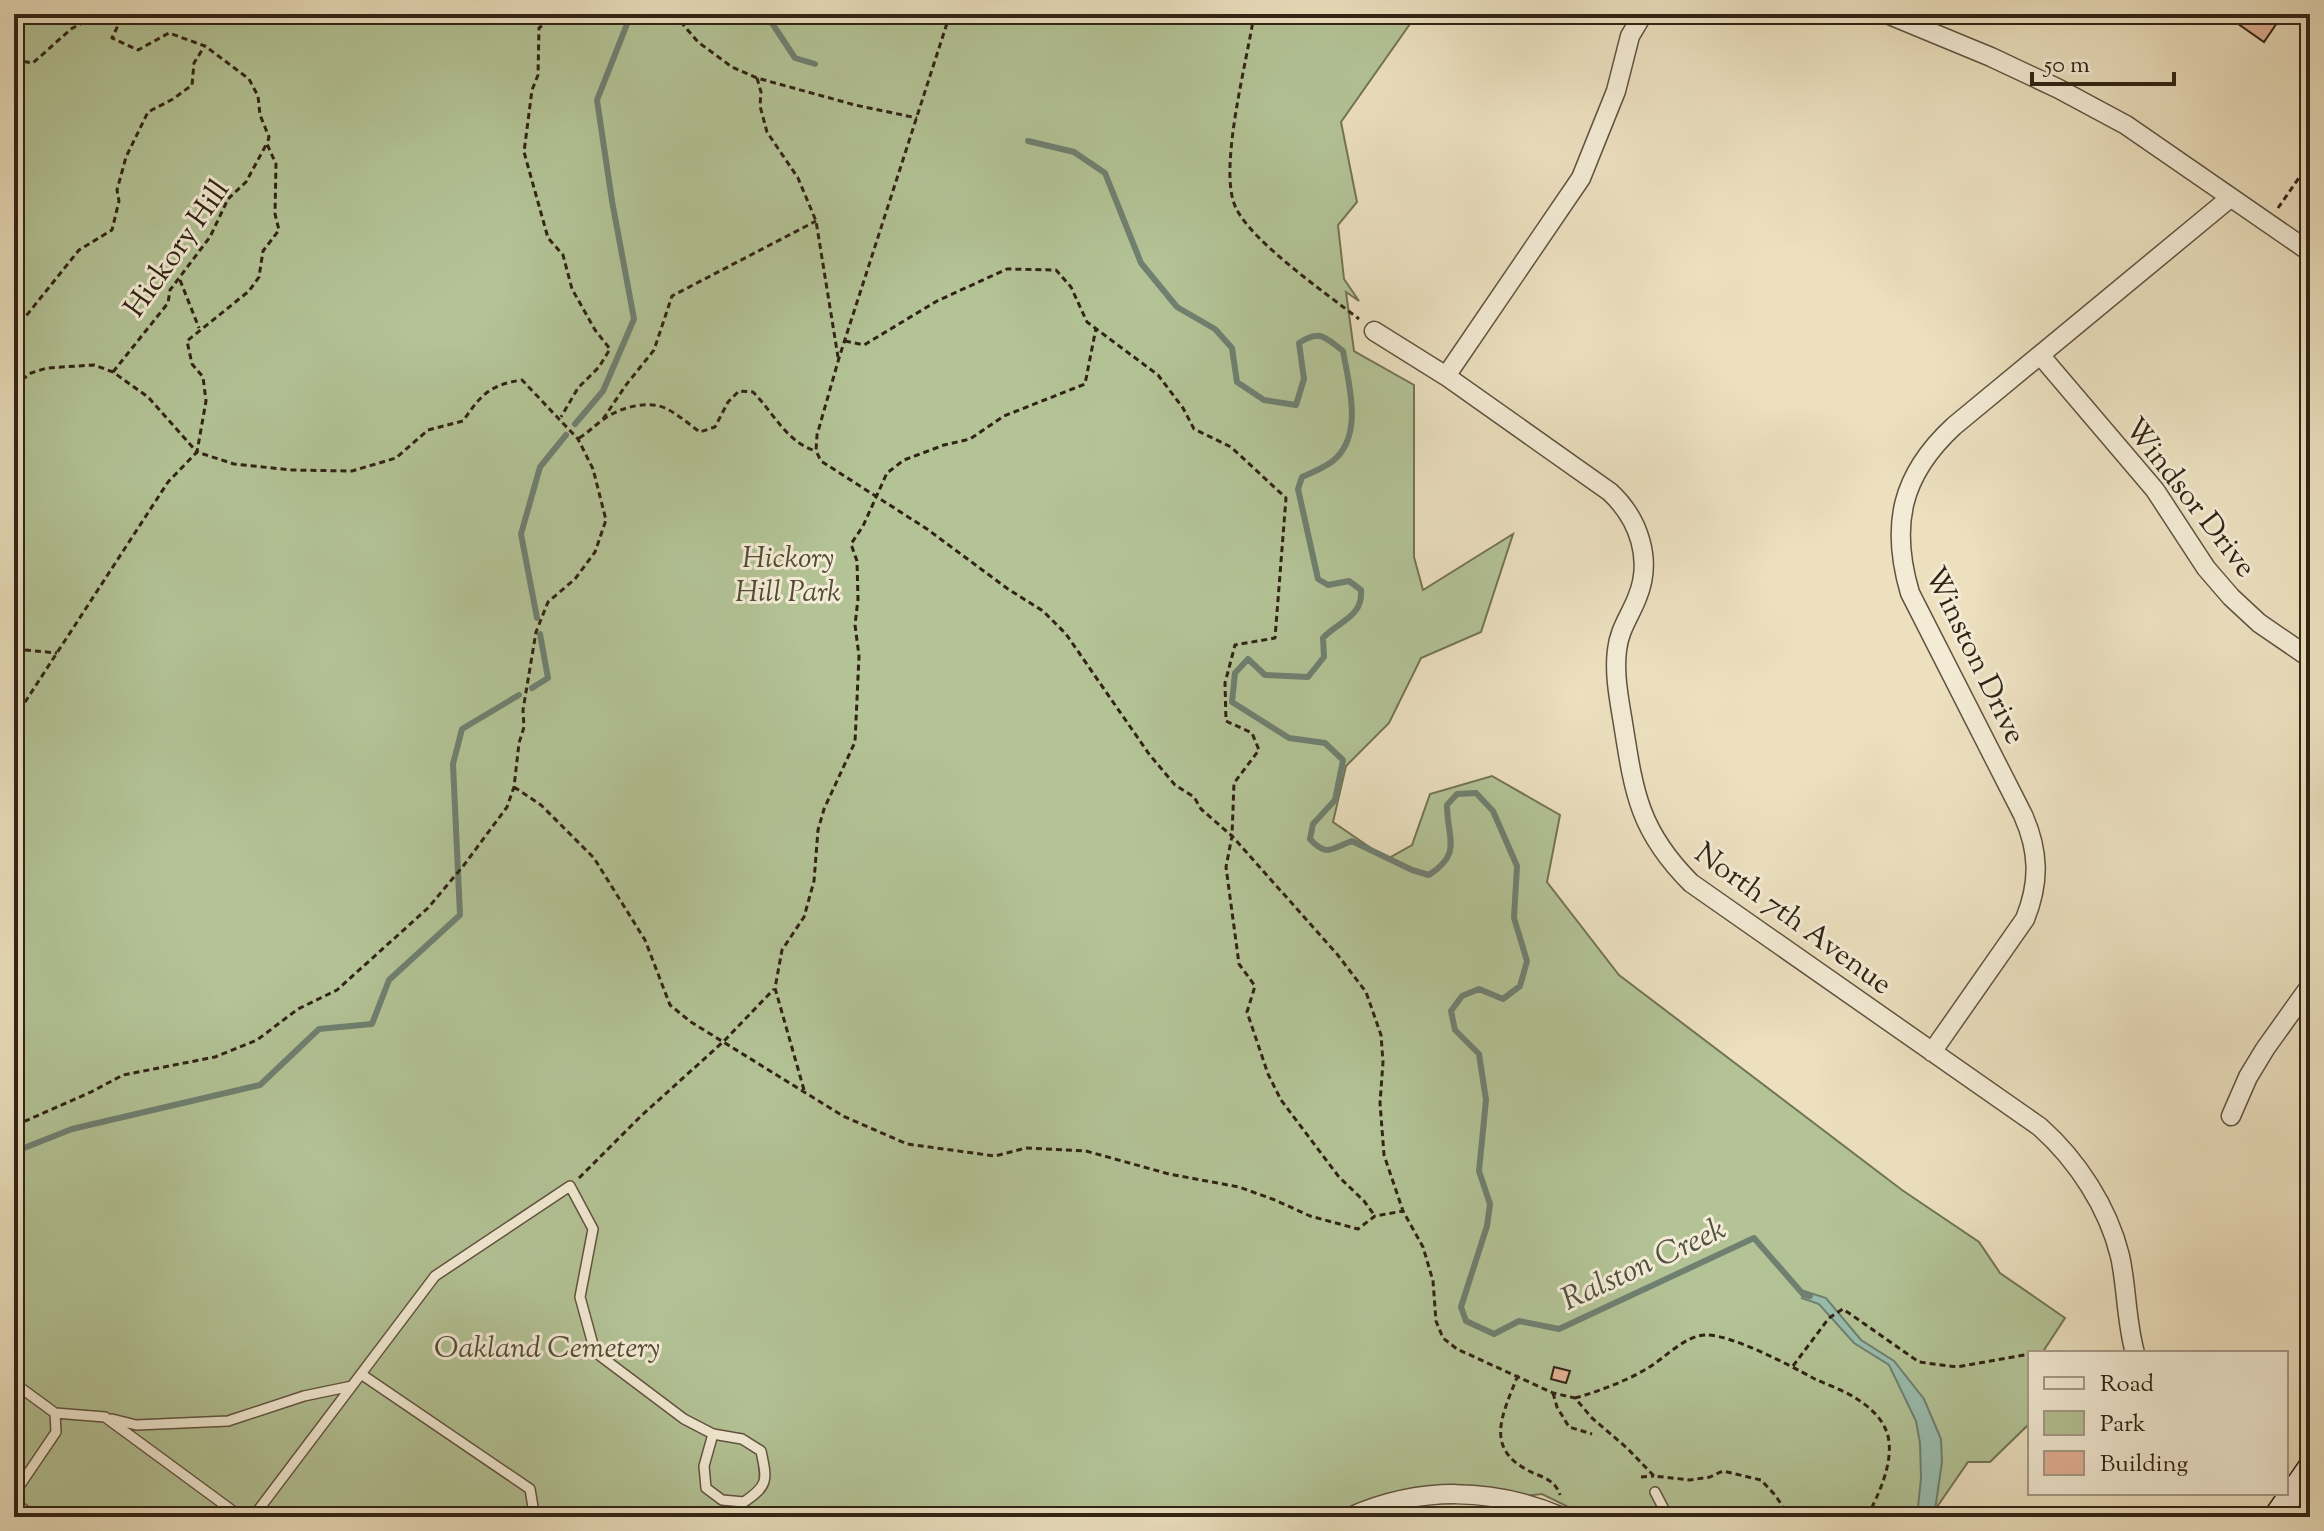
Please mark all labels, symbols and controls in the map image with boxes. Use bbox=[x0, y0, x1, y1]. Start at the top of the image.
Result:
scale bar bbox=[2032, 36, 2174, 86]
text: 50 m bbox=[2042, 49, 2090, 83]
street label: Hickory Hill bbox=[115, 172, 241, 327]
street label: Windsor Drive bbox=[2113, 409, 2265, 588]
park label: Hickory Hill Park bbox=[735, 538, 841, 615]
street label: Winston Drive bbox=[1912, 560, 2035, 752]
street label: North 7th Avenue bbox=[1685, 834, 1900, 1006]
water label: Ralston Creek bbox=[1554, 1208, 1734, 1324]
park label: Oakland Cemetery bbox=[434, 1328, 660, 1371]
legend bbox=[2028, 1351, 2288, 1495]
text: Road bbox=[2100, 1368, 2154, 1402]
text: Park bbox=[2100, 1408, 2146, 1442]
text: Building bbox=[2100, 1448, 2189, 1482]

